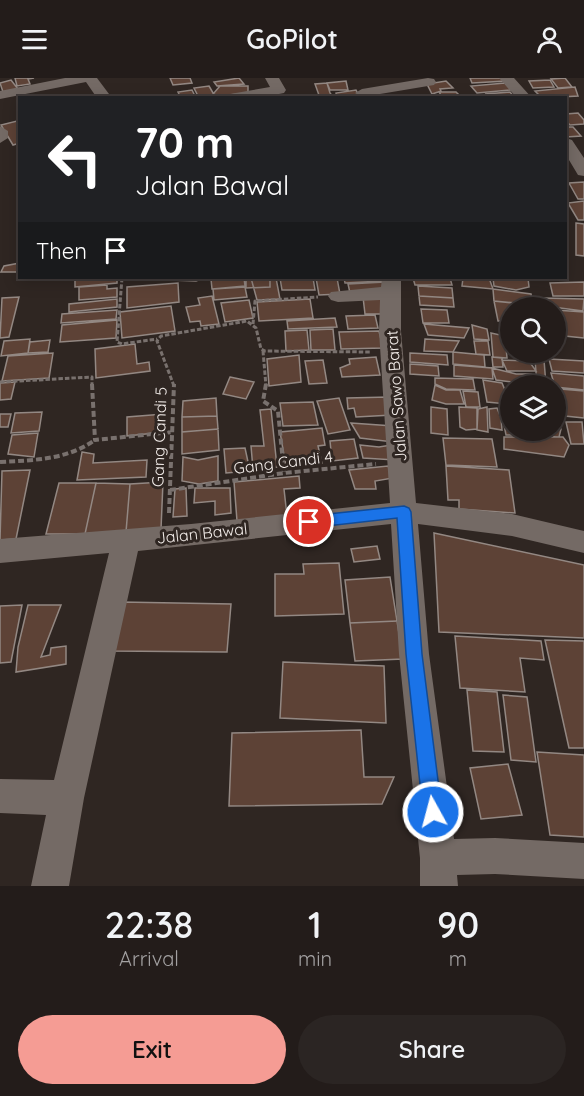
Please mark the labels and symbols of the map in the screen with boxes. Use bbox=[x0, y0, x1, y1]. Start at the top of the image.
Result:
street label: Jalan Sawo Barat bbox=[381, 330, 411, 462]
street label: Gang Candi 5 bbox=[147, 387, 171, 487]
street label: Gang Candi 4 bbox=[232, 446, 334, 478]
pin bbox=[283, 496, 334, 547]
street label: Jalan Bawal bbox=[156, 518, 248, 548]
position arrow bbox=[401, 780, 465, 844]

